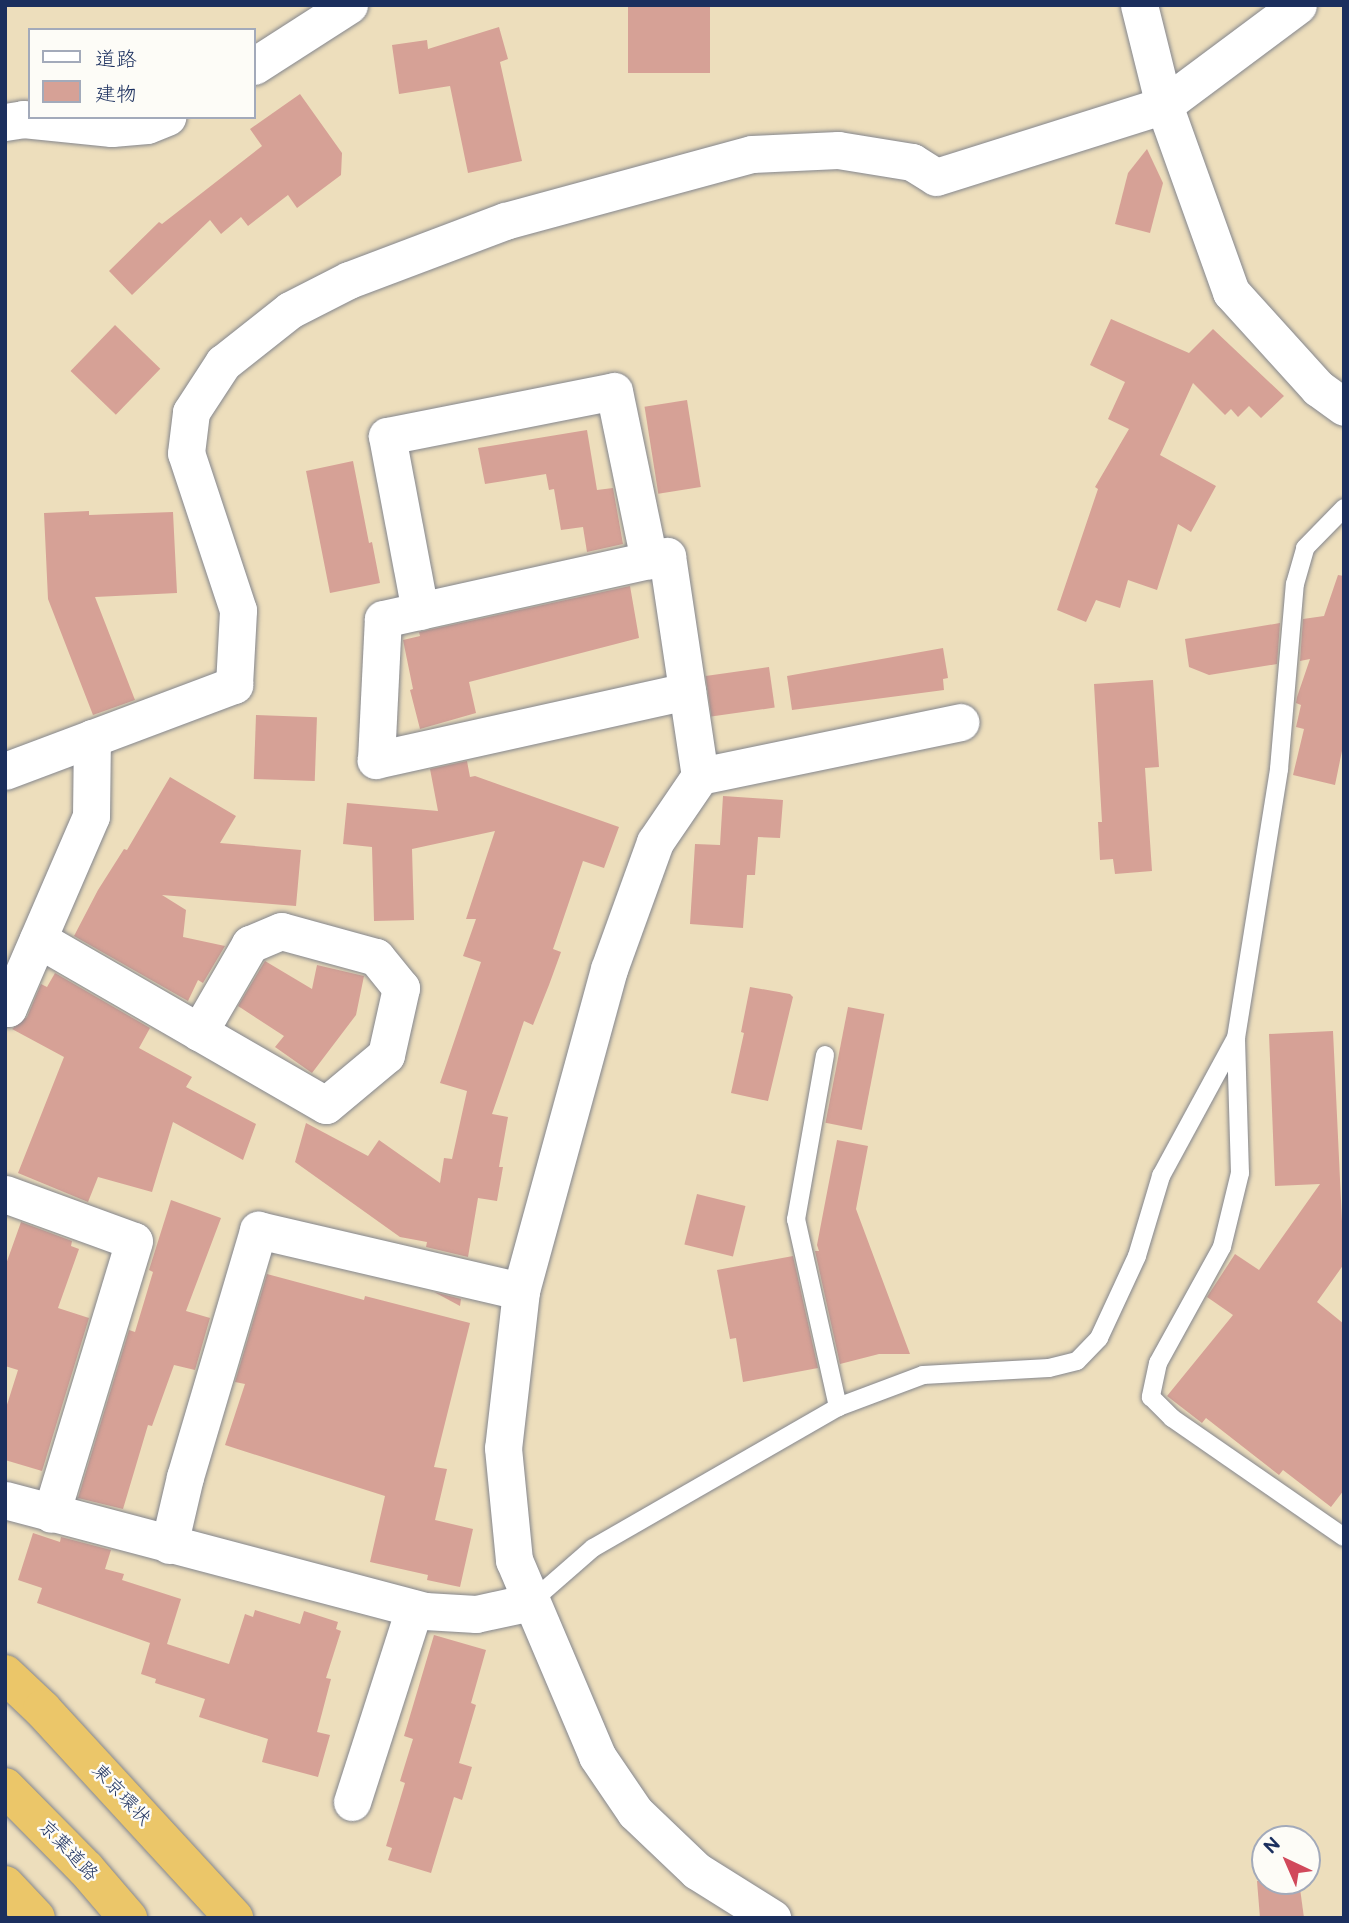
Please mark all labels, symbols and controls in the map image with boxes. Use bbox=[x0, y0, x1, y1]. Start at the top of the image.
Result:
legend bbox=[28, 28, 256, 119]
text: 道路 bbox=[95, 47, 137, 72]
text: 建物 bbox=[95, 82, 137, 107]
street label: 東京環状 bbox=[87, 1759, 155, 1831]
street label: 京葉道路 bbox=[33, 1816, 103, 1886]
north arrow bbox=[1251, 1825, 1321, 1895]
text: N bbox=[1259, 1833, 1286, 1859]

